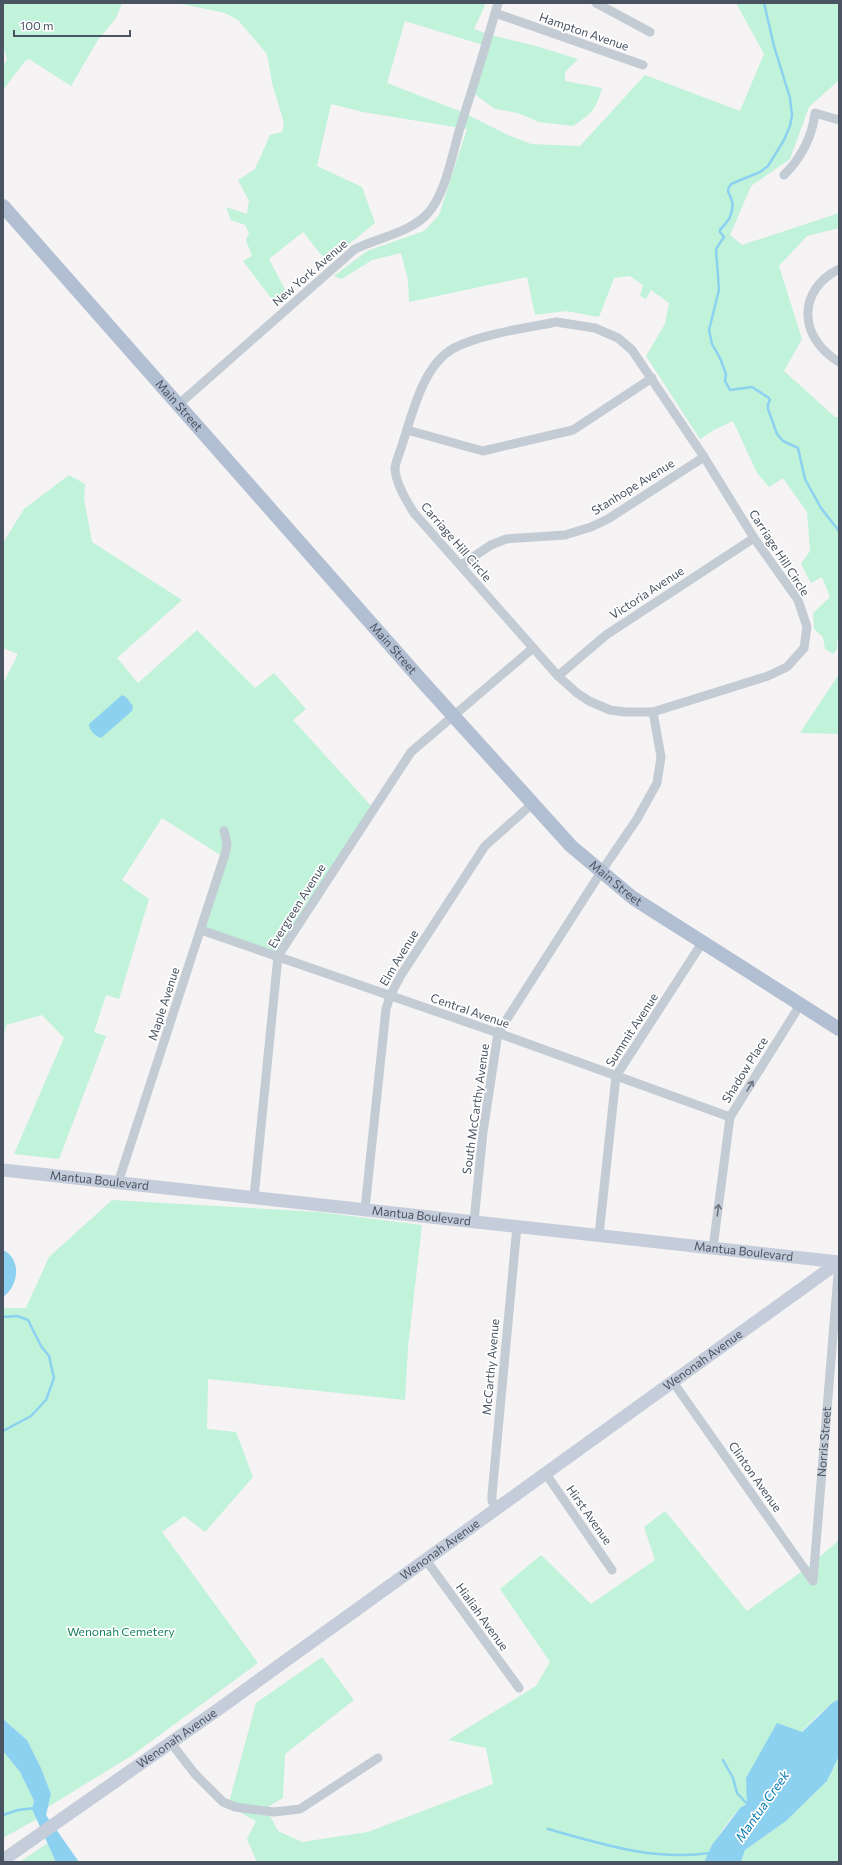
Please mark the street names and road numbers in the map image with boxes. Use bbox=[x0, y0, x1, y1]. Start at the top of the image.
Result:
street label: Hampton Avenue bbox=[538, 9, 631, 53]
street label: New York Avenue bbox=[269, 236, 350, 309]
street label: Main Street bbox=[153, 376, 206, 433]
street label: Stanhope Avenue bbox=[589, 455, 676, 517]
street label: Carriage Hill Circle bbox=[419, 499, 495, 584]
street label: Carriage Hill Circle bbox=[747, 507, 813, 598]
street label: Victoria Avenue bbox=[607, 563, 686, 621]
street label: Main Street bbox=[368, 619, 420, 677]
street label: Main Street bbox=[587, 857, 645, 908]
street label: Evergreen Avenue bbox=[265, 861, 328, 950]
street label: Elm Avenue bbox=[376, 927, 420, 988]
street label: Maple Avenue bbox=[145, 965, 182, 1042]
street label: Central Avenue bbox=[429, 990, 512, 1030]
street label: Summit Avenue bbox=[602, 990, 660, 1069]
street label: Shadow Place bbox=[718, 1034, 770, 1105]
street label: South McCarthy Avenue bbox=[459, 1043, 491, 1175]
street label: Mantua Boulevard bbox=[49, 1167, 150, 1192]
street label: Mantua Boulevard bbox=[371, 1203, 472, 1227]
street label: Mantua Boulevard bbox=[693, 1238, 794, 1263]
street label: McCarthy Avenue bbox=[479, 1318, 501, 1416]
street label: Wenonah Avenue bbox=[660, 1326, 745, 1393]
street label: Norris Street bbox=[814, 1406, 833, 1477]
street label: Clinton Avenue bbox=[726, 1439, 785, 1514]
street label: Hirst Avenue bbox=[564, 1482, 615, 1547]
street label: Wenonah Avenue bbox=[397, 1516, 482, 1582]
street label: Hialiah Avenue bbox=[454, 1580, 512, 1653]
street label: Wenonah Avenue bbox=[134, 1705, 219, 1770]

